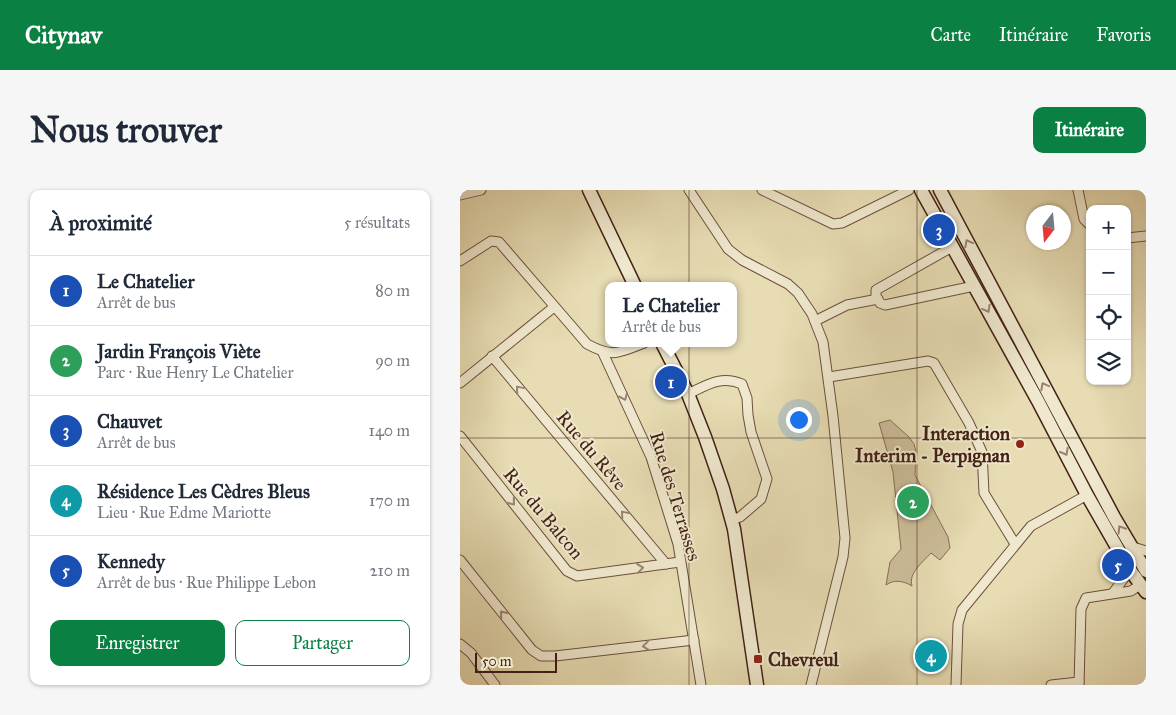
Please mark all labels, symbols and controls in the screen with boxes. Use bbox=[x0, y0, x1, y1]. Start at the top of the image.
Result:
text: Citynav bbox=[25, 20, 102, 50]
text: Carte bbox=[931, 24, 971, 46]
text: Itinéraire bbox=[999, 24, 1068, 46]
text: Favoris bbox=[1096, 24, 1151, 46]
button: Itinéraire bbox=[1033, 107, 1146, 153]
text: Nous trouver bbox=[30, 109, 222, 152]
north arrow bbox=[1026, 205, 1071, 250]
map controls bbox=[1086, 205, 1131, 385]
button: + bbox=[1086, 205, 1131, 250]
text: À proximité bbox=[50, 210, 152, 236]
pin: 3 bbox=[923, 211, 955, 249]
text: 5 résultats bbox=[344, 213, 410, 232]
one-way arrow bbox=[964, 239, 974, 248]
button: − bbox=[1086, 250, 1131, 295]
text: Le Chatelier bbox=[97, 270, 195, 293]
text: 1 bbox=[63, 281, 69, 300]
text: 80 m bbox=[375, 281, 410, 300]
popup bbox=[605, 282, 737, 347]
text: Arrêt de bus bbox=[97, 293, 176, 312]
text: Le Chatelier bbox=[622, 294, 720, 317]
button: locate bbox=[1086, 295, 1131, 340]
one-way arrow bbox=[981, 304, 991, 313]
text: Arrêt de bus bbox=[622, 317, 701, 336]
text: Jardin François Viète bbox=[97, 340, 261, 363]
button: layers bbox=[1086, 340, 1131, 385]
text: 2 bbox=[62, 351, 70, 370]
text: 90 m bbox=[375, 351, 410, 370]
text: Parc · Rue Henry Le Chatelier bbox=[97, 363, 294, 382]
pin: 1 bbox=[655, 363, 687, 401]
one-way arrow bbox=[1040, 382, 1050, 391]
one-way arrow bbox=[517, 386, 525, 395]
one-way arrow bbox=[617, 392, 628, 401]
street label: Rue du Rêve bbox=[552, 406, 632, 495]
your location bbox=[786, 407, 812, 433]
text: Chauvet bbox=[97, 410, 162, 433]
text: 3 bbox=[63, 421, 69, 440]
text: 140 m bbox=[369, 421, 410, 440]
place label: Interaction Interim - Perpignan bbox=[855, 422, 1011, 468]
street label: Rue des Terrasses bbox=[645, 429, 706, 564]
text: Arrêt de bus bbox=[97, 433, 176, 452]
marker: Interaction Interim - Perpignan bbox=[1014, 438, 1026, 450]
one-way arrow bbox=[1058, 447, 1068, 456]
street label: Rue du Balcon bbox=[499, 463, 589, 564]
text: Résidence Les Cèdres Bleus bbox=[97, 480, 310, 503]
pin: 2 bbox=[897, 483, 929, 521]
text: 4 bbox=[62, 491, 70, 510]
text: 170 m bbox=[369, 491, 410, 510]
one-way arrow bbox=[507, 496, 515, 505]
text: Lieu · Rue Edme Mariotte bbox=[97, 503, 271, 522]
one-way arrow bbox=[620, 510, 629, 519]
one-way arrow bbox=[1118, 525, 1128, 534]
pin: 5 bbox=[1102, 546, 1134, 584]
text: Kennedy bbox=[97, 550, 165, 573]
text: 5 bbox=[62, 561, 70, 580]
text: 210 m bbox=[370, 561, 410, 580]
one-way arrow bbox=[636, 563, 644, 574]
text: Arrêt de bus · Rue Philippe Lebon bbox=[97, 573, 316, 592]
one-way arrow bbox=[500, 611, 508, 620]
button: Enregistrer bbox=[50, 620, 225, 666]
button: Partager bbox=[235, 620, 410, 666]
pin: 4 bbox=[915, 637, 947, 675]
one-way arrow bbox=[641, 640, 649, 651]
place label: Chevreul bbox=[768, 648, 840, 671]
scale bar bbox=[475, 650, 558, 673]
text: 50 m bbox=[482, 653, 511, 670]
marker: Chevreul bbox=[752, 653, 764, 665]

